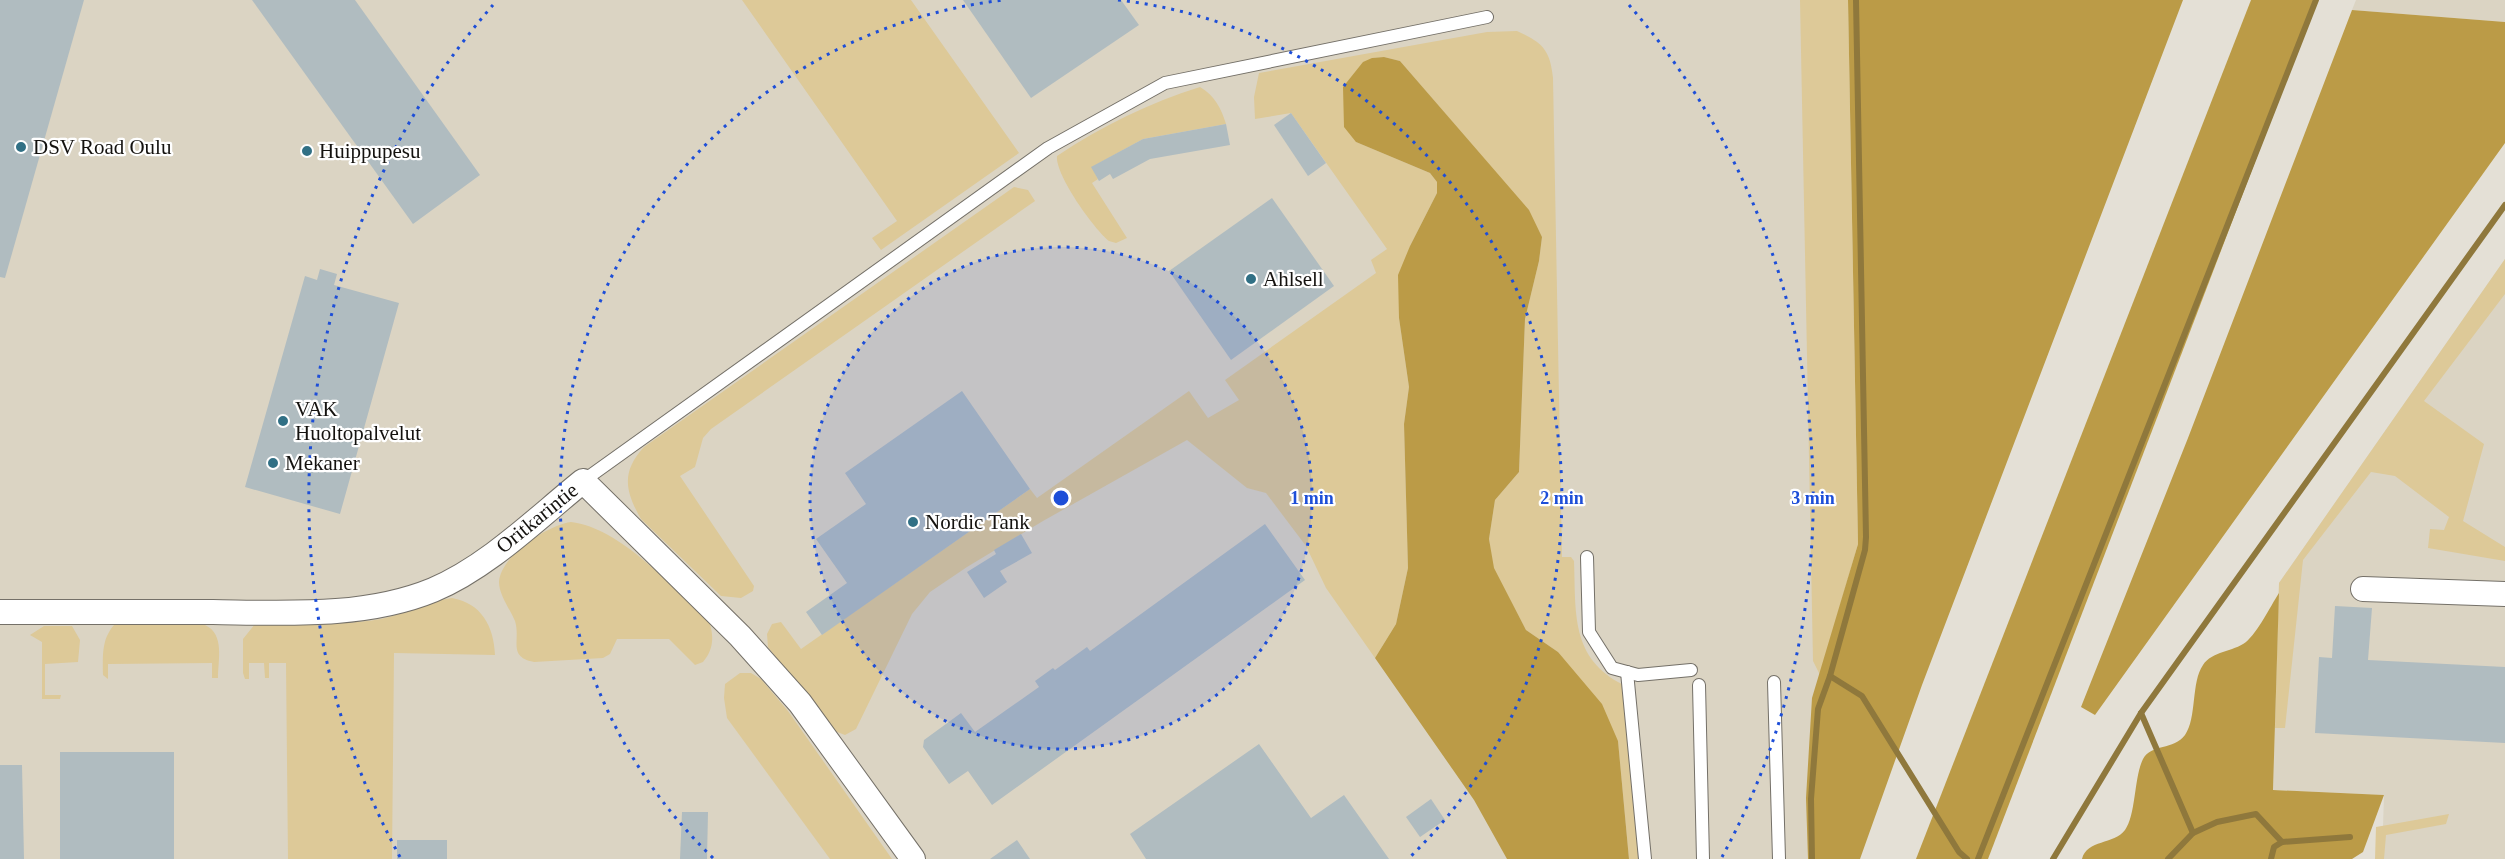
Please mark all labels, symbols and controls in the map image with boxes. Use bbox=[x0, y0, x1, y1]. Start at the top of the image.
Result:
place label: DSV Road Oulu bbox=[33, 135, 172, 159]
place label: Huippupesu bbox=[319, 139, 421, 163]
marker: DSV Road Oulu bbox=[14, 140, 28, 154]
marker: Huippupesu bbox=[300, 144, 314, 158]
place label: Ahlsell bbox=[1263, 267, 1324, 291]
marker: Ahlsell bbox=[1244, 272, 1258, 286]
place label: VAK Huoltopalvelut bbox=[295, 397, 421, 445]
marker: VAK Huoltopalvelut bbox=[276, 414, 290, 428]
place label: Mekaner bbox=[285, 451, 360, 475]
marker: Mekaner bbox=[266, 456, 280, 470]
street label: Oritkarintie bbox=[491, 478, 583, 558]
centre of rings bbox=[1051, 488, 1071, 508]
text: 1 min bbox=[1290, 488, 1334, 508]
text: 2 min bbox=[1540, 488, 1584, 508]
text: 3 min bbox=[1791, 488, 1835, 508]
place label: Nordic Tank bbox=[925, 510, 1030, 534]
marker: Nordic Tank bbox=[906, 515, 920, 529]

